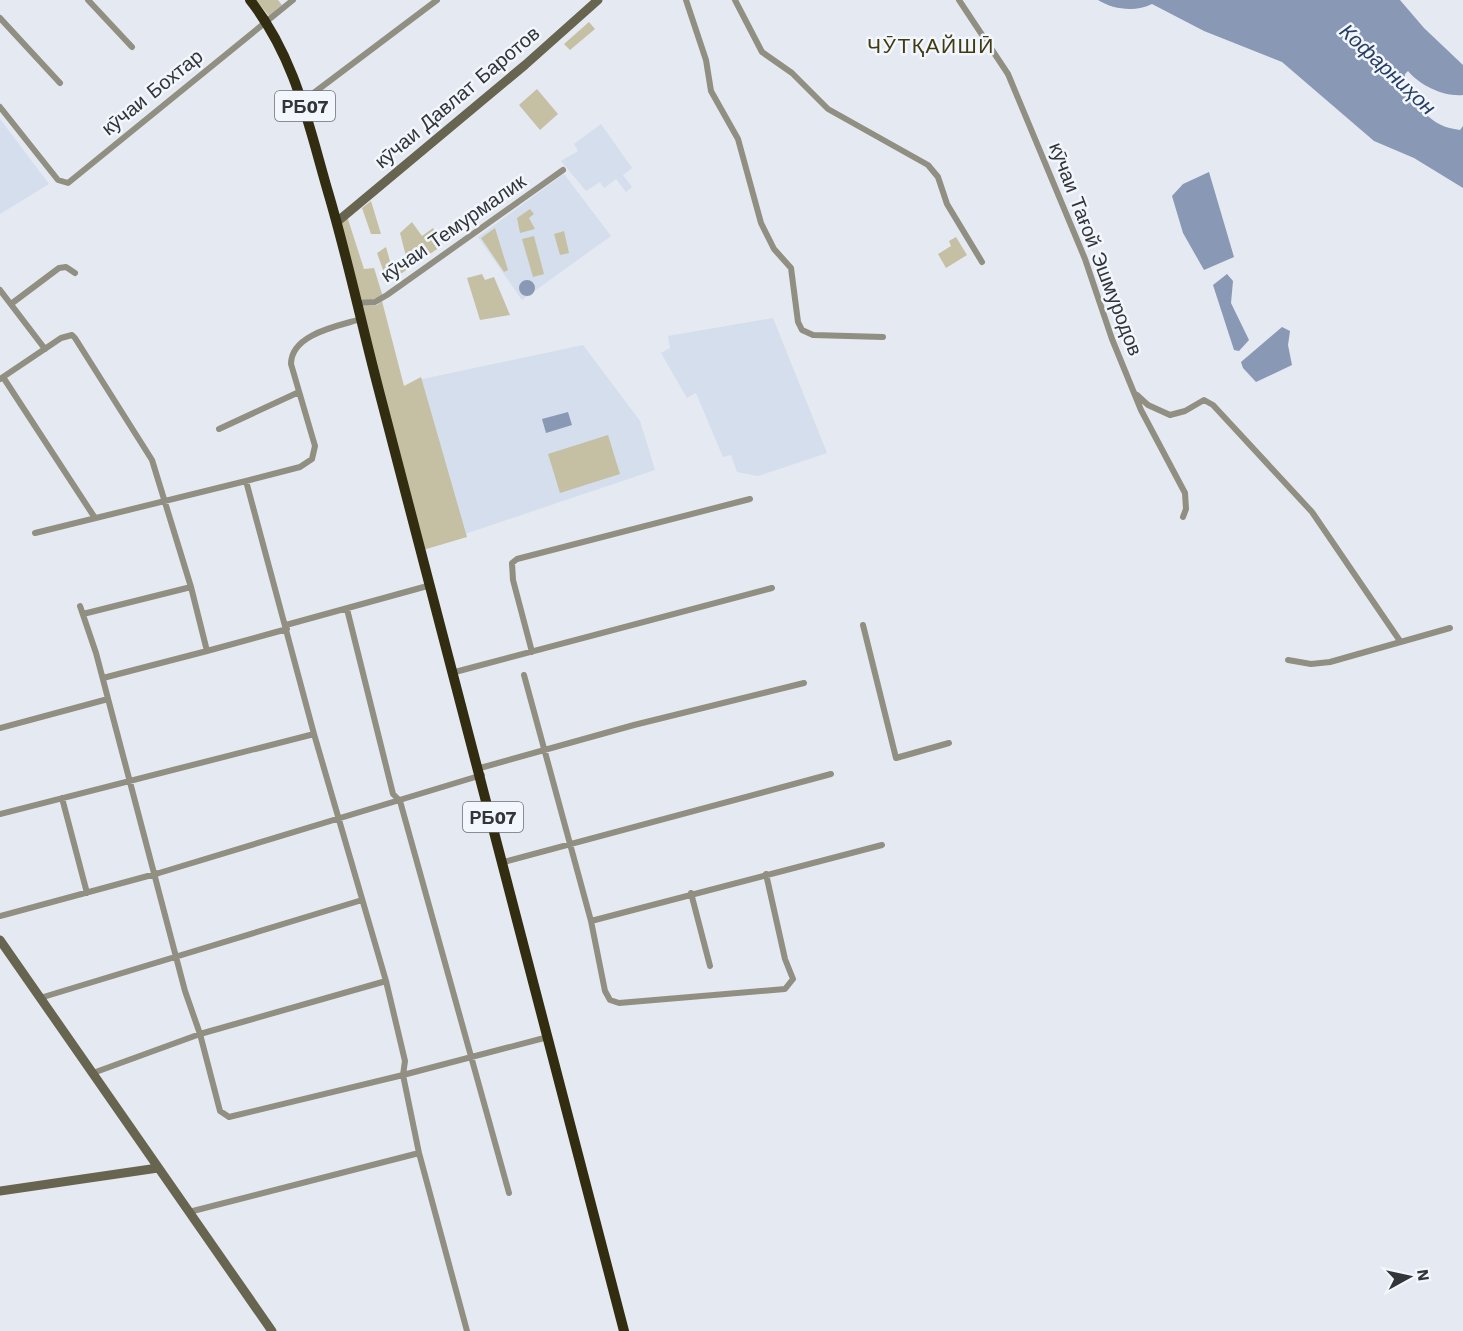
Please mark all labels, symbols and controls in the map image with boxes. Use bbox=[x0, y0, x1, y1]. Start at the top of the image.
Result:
water label: Кофарниҳон bbox=[1335, 18, 1441, 120]
street label: кӯчаи Давлат Баротов bbox=[370, 21, 544, 173]
district label: ЧӮТҚАЙШӢ bbox=[867, 33, 995, 58]
street label: кӯчаи Бохтар bbox=[97, 44, 207, 140]
road number: РБ07 bbox=[275, 91, 335, 121]
street label: кӯчаи Тағой Эшмуродов bbox=[1044, 139, 1148, 359]
street label: кӯчаи Темурмалик bbox=[376, 169, 530, 287]
road number: РБ07 bbox=[463, 802, 523, 832]
north arrow bbox=[1379, 1247, 1439, 1307]
text: N bbox=[1413, 1268, 1434, 1282]

